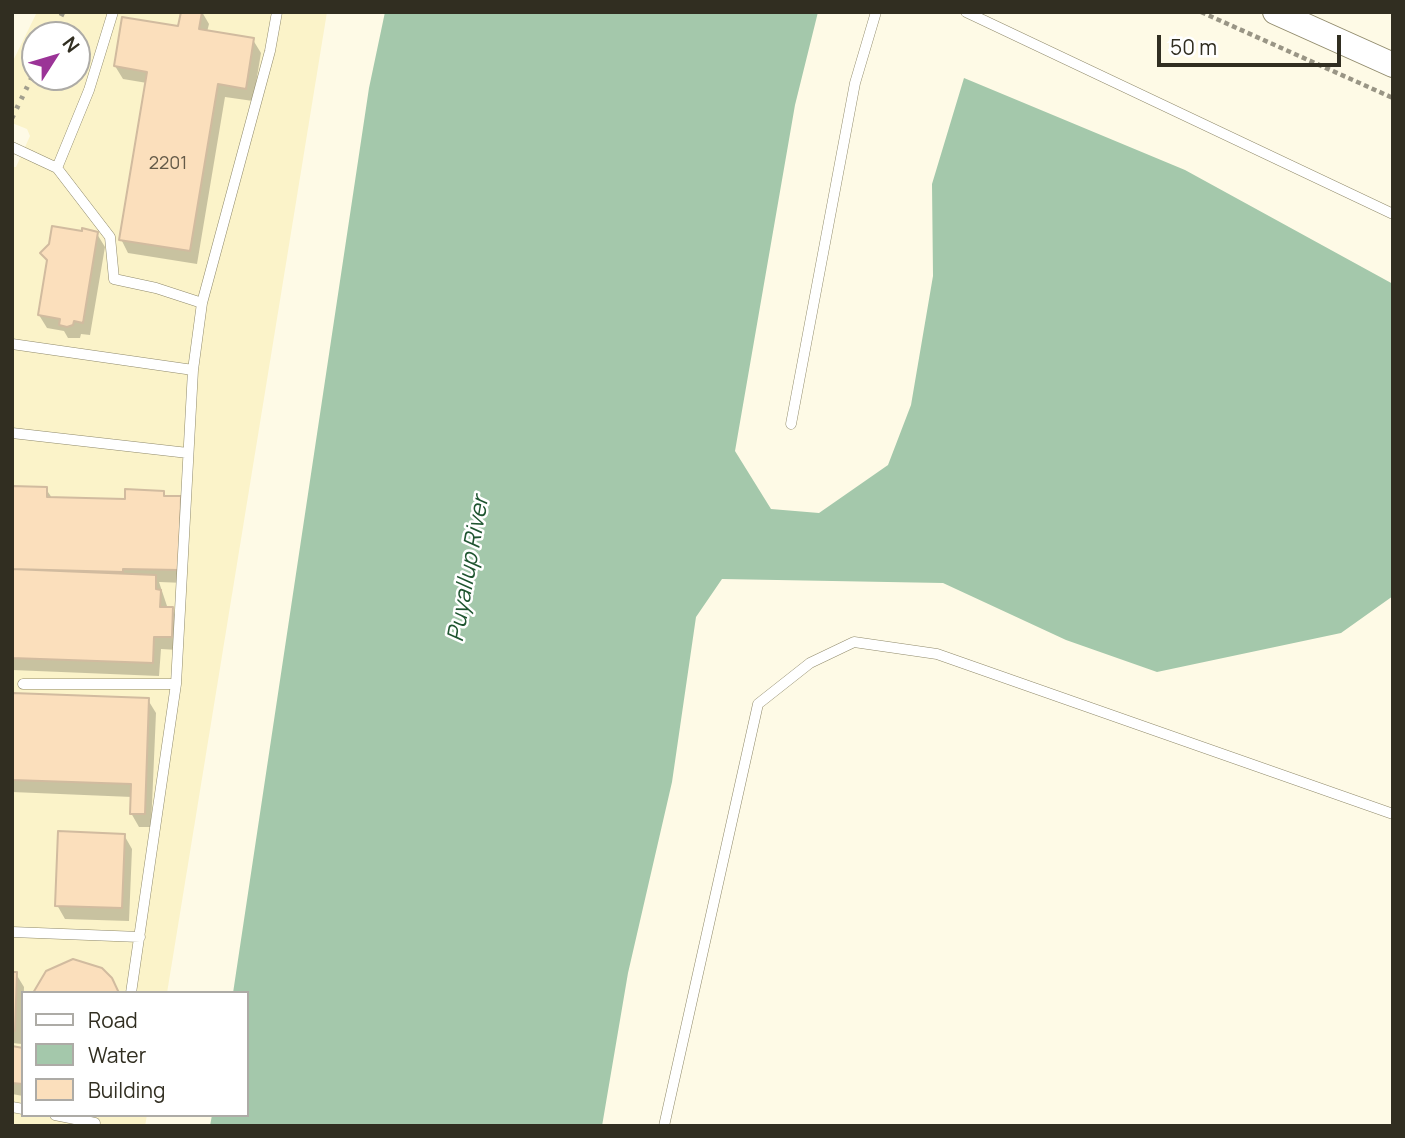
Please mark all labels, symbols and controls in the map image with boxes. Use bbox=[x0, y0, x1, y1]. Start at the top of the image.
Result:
north arrow bbox=[21, 21, 91, 91]
scale bar bbox=[1160, 21, 1344, 65]
text: N bbox=[57, 31, 86, 58]
text: 50 m bbox=[1170, 33, 1217, 61]
house number: 2201 bbox=[149, 153, 187, 175]
water label: Puyallup River bbox=[443, 494, 495, 644]
legend bbox=[21, 991, 248, 1117]
text: Road bbox=[88, 1006, 138, 1034]
text: Water bbox=[88, 1041, 146, 1069]
text: Building bbox=[88, 1076, 165, 1104]

